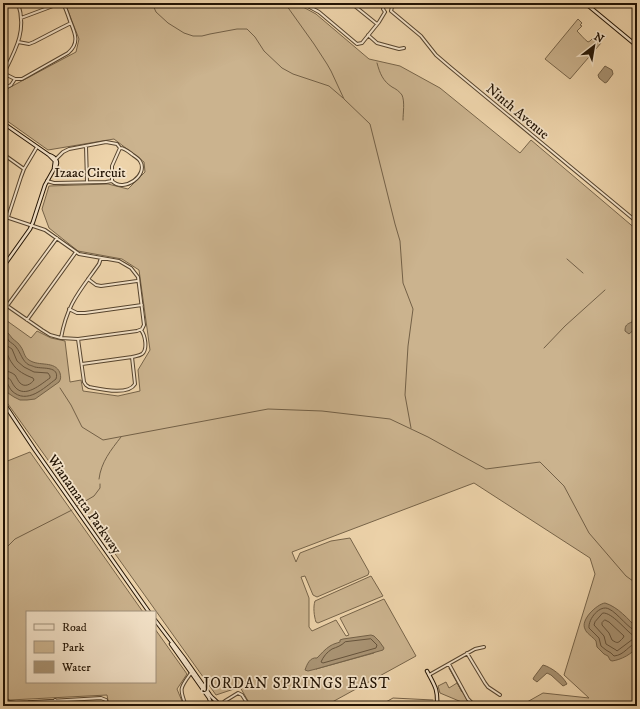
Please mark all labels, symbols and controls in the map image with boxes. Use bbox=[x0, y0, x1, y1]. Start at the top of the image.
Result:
north arrow bbox=[574, 26, 614, 66]
text: N bbox=[591, 30, 606, 47]
street label: Ninth Avenue bbox=[482, 80, 553, 144]
street label: Izaac Circuit bbox=[54, 164, 126, 182]
street label: Wianamatta Parkway bbox=[43, 450, 125, 558]
legend bbox=[26, 611, 156, 683]
text: Road bbox=[62, 620, 87, 635]
text: Park bbox=[62, 640, 84, 655]
text: Water bbox=[61, 660, 91, 675]
district label: JORDAN SPRINGS EAST bbox=[201, 674, 391, 693]

